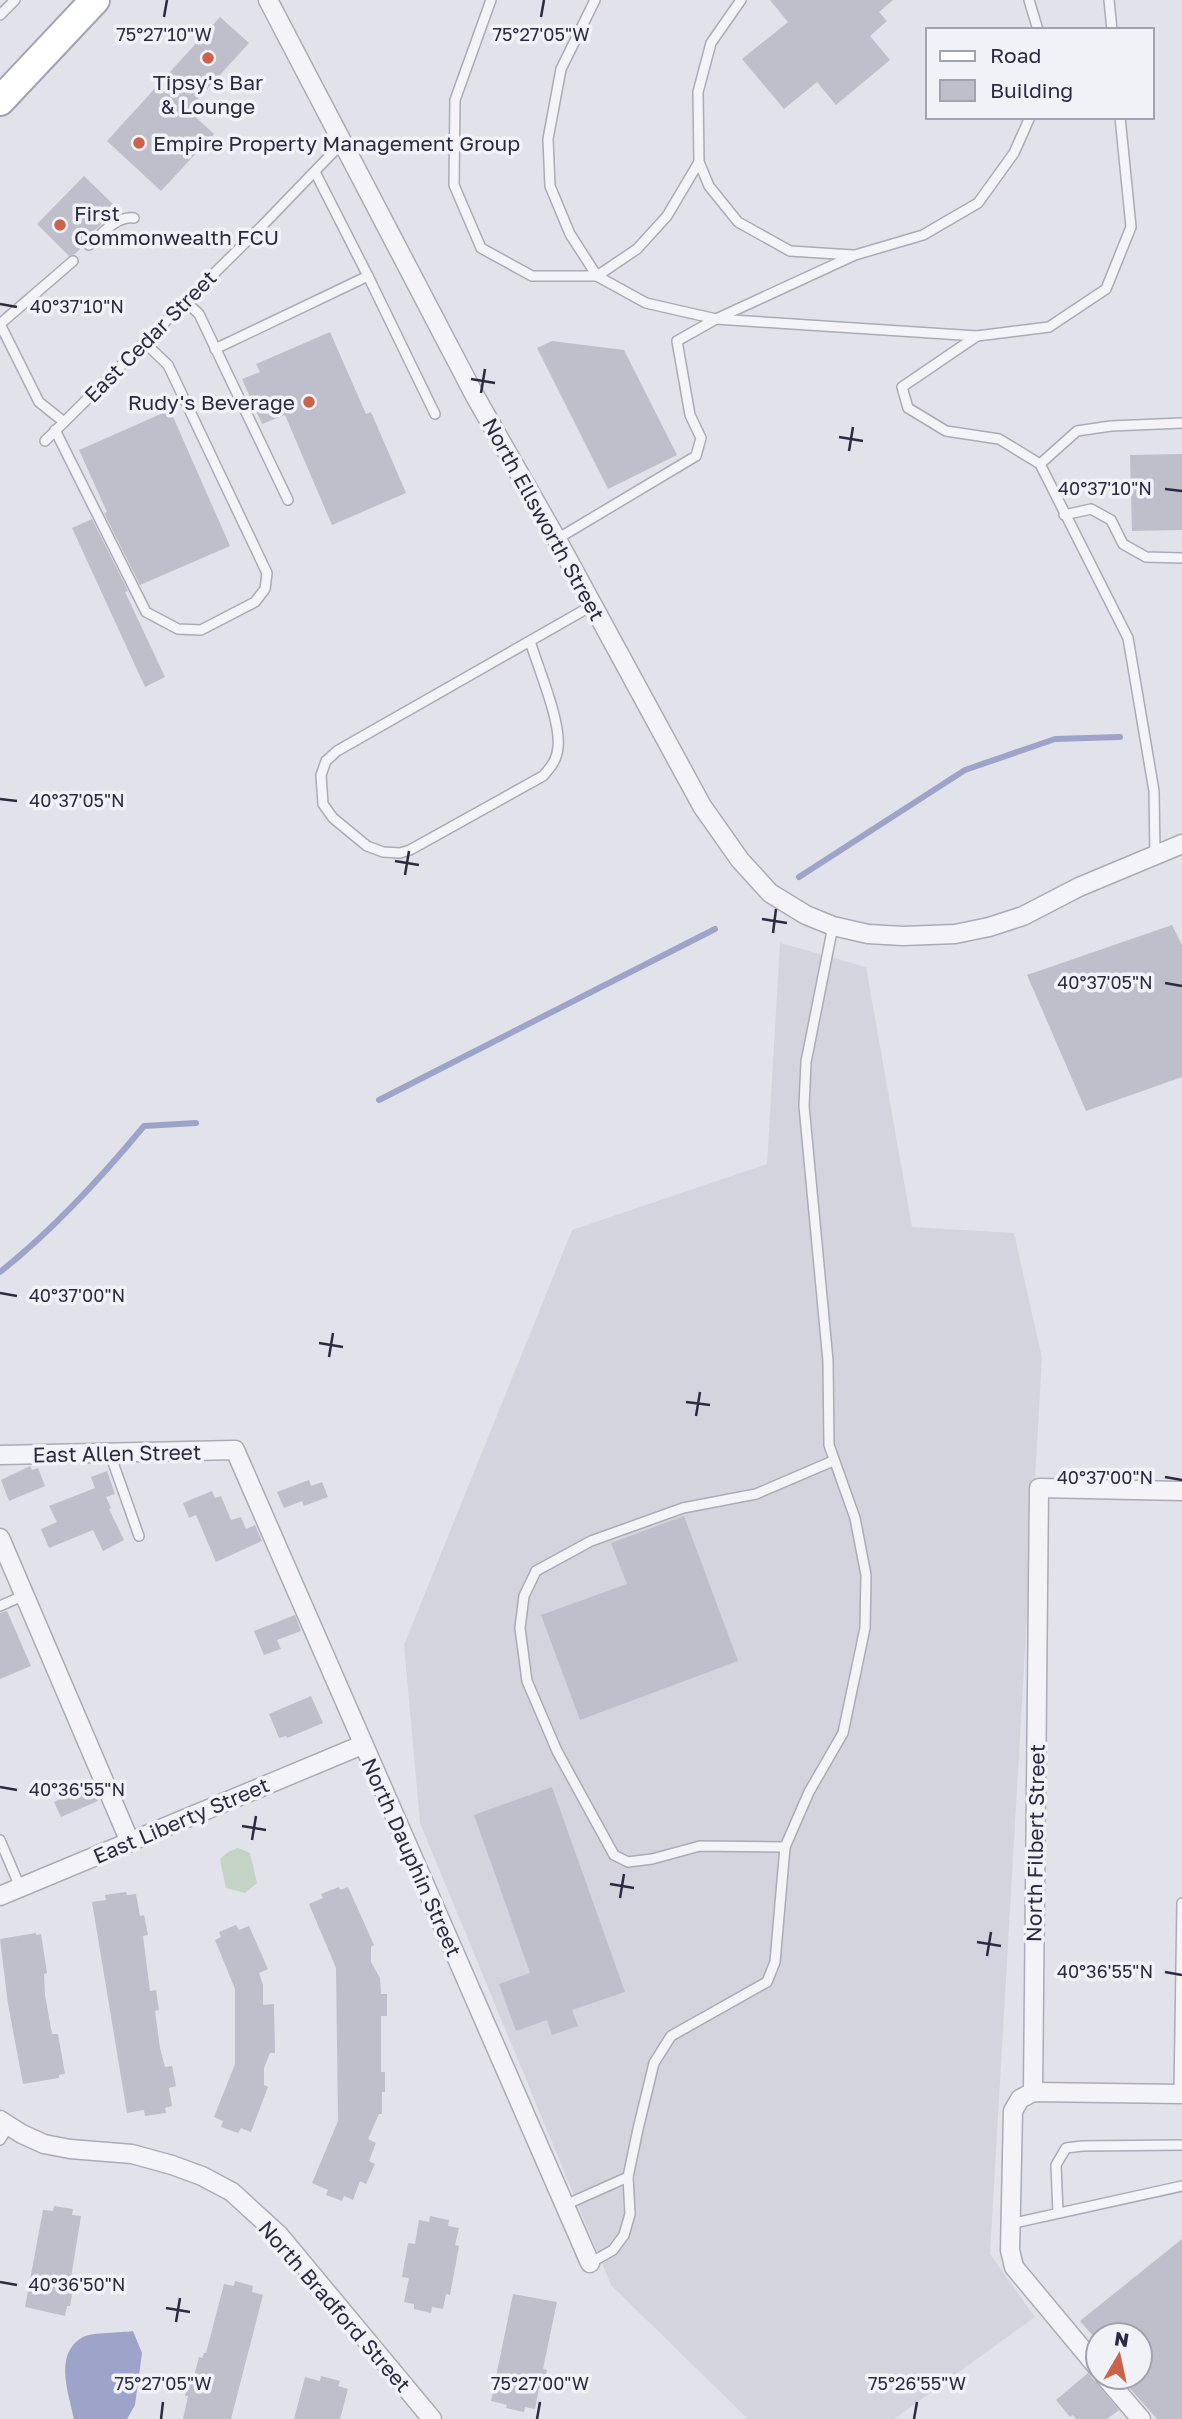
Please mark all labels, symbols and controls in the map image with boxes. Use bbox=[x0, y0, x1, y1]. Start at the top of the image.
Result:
text: 75°27'10"W bbox=[116, 23, 212, 45]
text: 75°27'05"W bbox=[492, 23, 590, 45]
legend bbox=[926, 28, 1154, 119]
text: Road bbox=[990, 42, 1041, 68]
marker: Tipsy's Bar & Lounge bbox=[200, 50, 216, 66]
place label: Tipsy's Bar & Lounge bbox=[153, 69, 263, 119]
text: Building bbox=[990, 77, 1073, 103]
place label: Empire Property Management Group bbox=[153, 130, 520, 156]
marker: Empire Property Management Group bbox=[131, 135, 147, 151]
place label: First Commonwealth FCU bbox=[74, 200, 279, 250]
marker: First Commonwealth FCU bbox=[52, 217, 68, 233]
street label: East Cedar Street bbox=[79, 265, 221, 407]
text: 40°37'10"N bbox=[30, 295, 124, 317]
place label: Rudy's Beverage bbox=[128, 389, 295, 415]
marker: Rudy's Beverage bbox=[301, 394, 317, 410]
street label: North Ellsworth Street bbox=[477, 413, 611, 625]
text: 40°37'10"N bbox=[1058, 477, 1152, 499]
text: 40°37'05"N bbox=[29, 789, 125, 811]
text: 40°37'05"N bbox=[1057, 971, 1153, 993]
text: 40°37'00"N bbox=[29, 1284, 125, 1306]
street label: East Allen Street bbox=[32, 1439, 202, 1467]
text: 40°37'00"N bbox=[1057, 1466, 1153, 1488]
street label: North Filbert Street bbox=[1020, 1744, 1050, 1942]
street label: North Dauphin Street bbox=[356, 1754, 468, 1960]
street label: East Liberty Street bbox=[89, 1771, 273, 1869]
text: 40°36'55"N bbox=[29, 1778, 125, 1800]
text: 40°36'55"N bbox=[1057, 1960, 1153, 1982]
street label: North Bradford Street bbox=[253, 2215, 417, 2397]
text: 40°36'50"N bbox=[29, 2273, 125, 2295]
north arrow bbox=[1084, 2321, 1154, 2391]
text: N bbox=[1113, 2326, 1131, 2351]
text: 75°27'05"W bbox=[114, 2372, 212, 2394]
text: 75°27'00"W bbox=[491, 2372, 589, 2394]
text: 75°26'55"W bbox=[868, 2372, 966, 2394]

